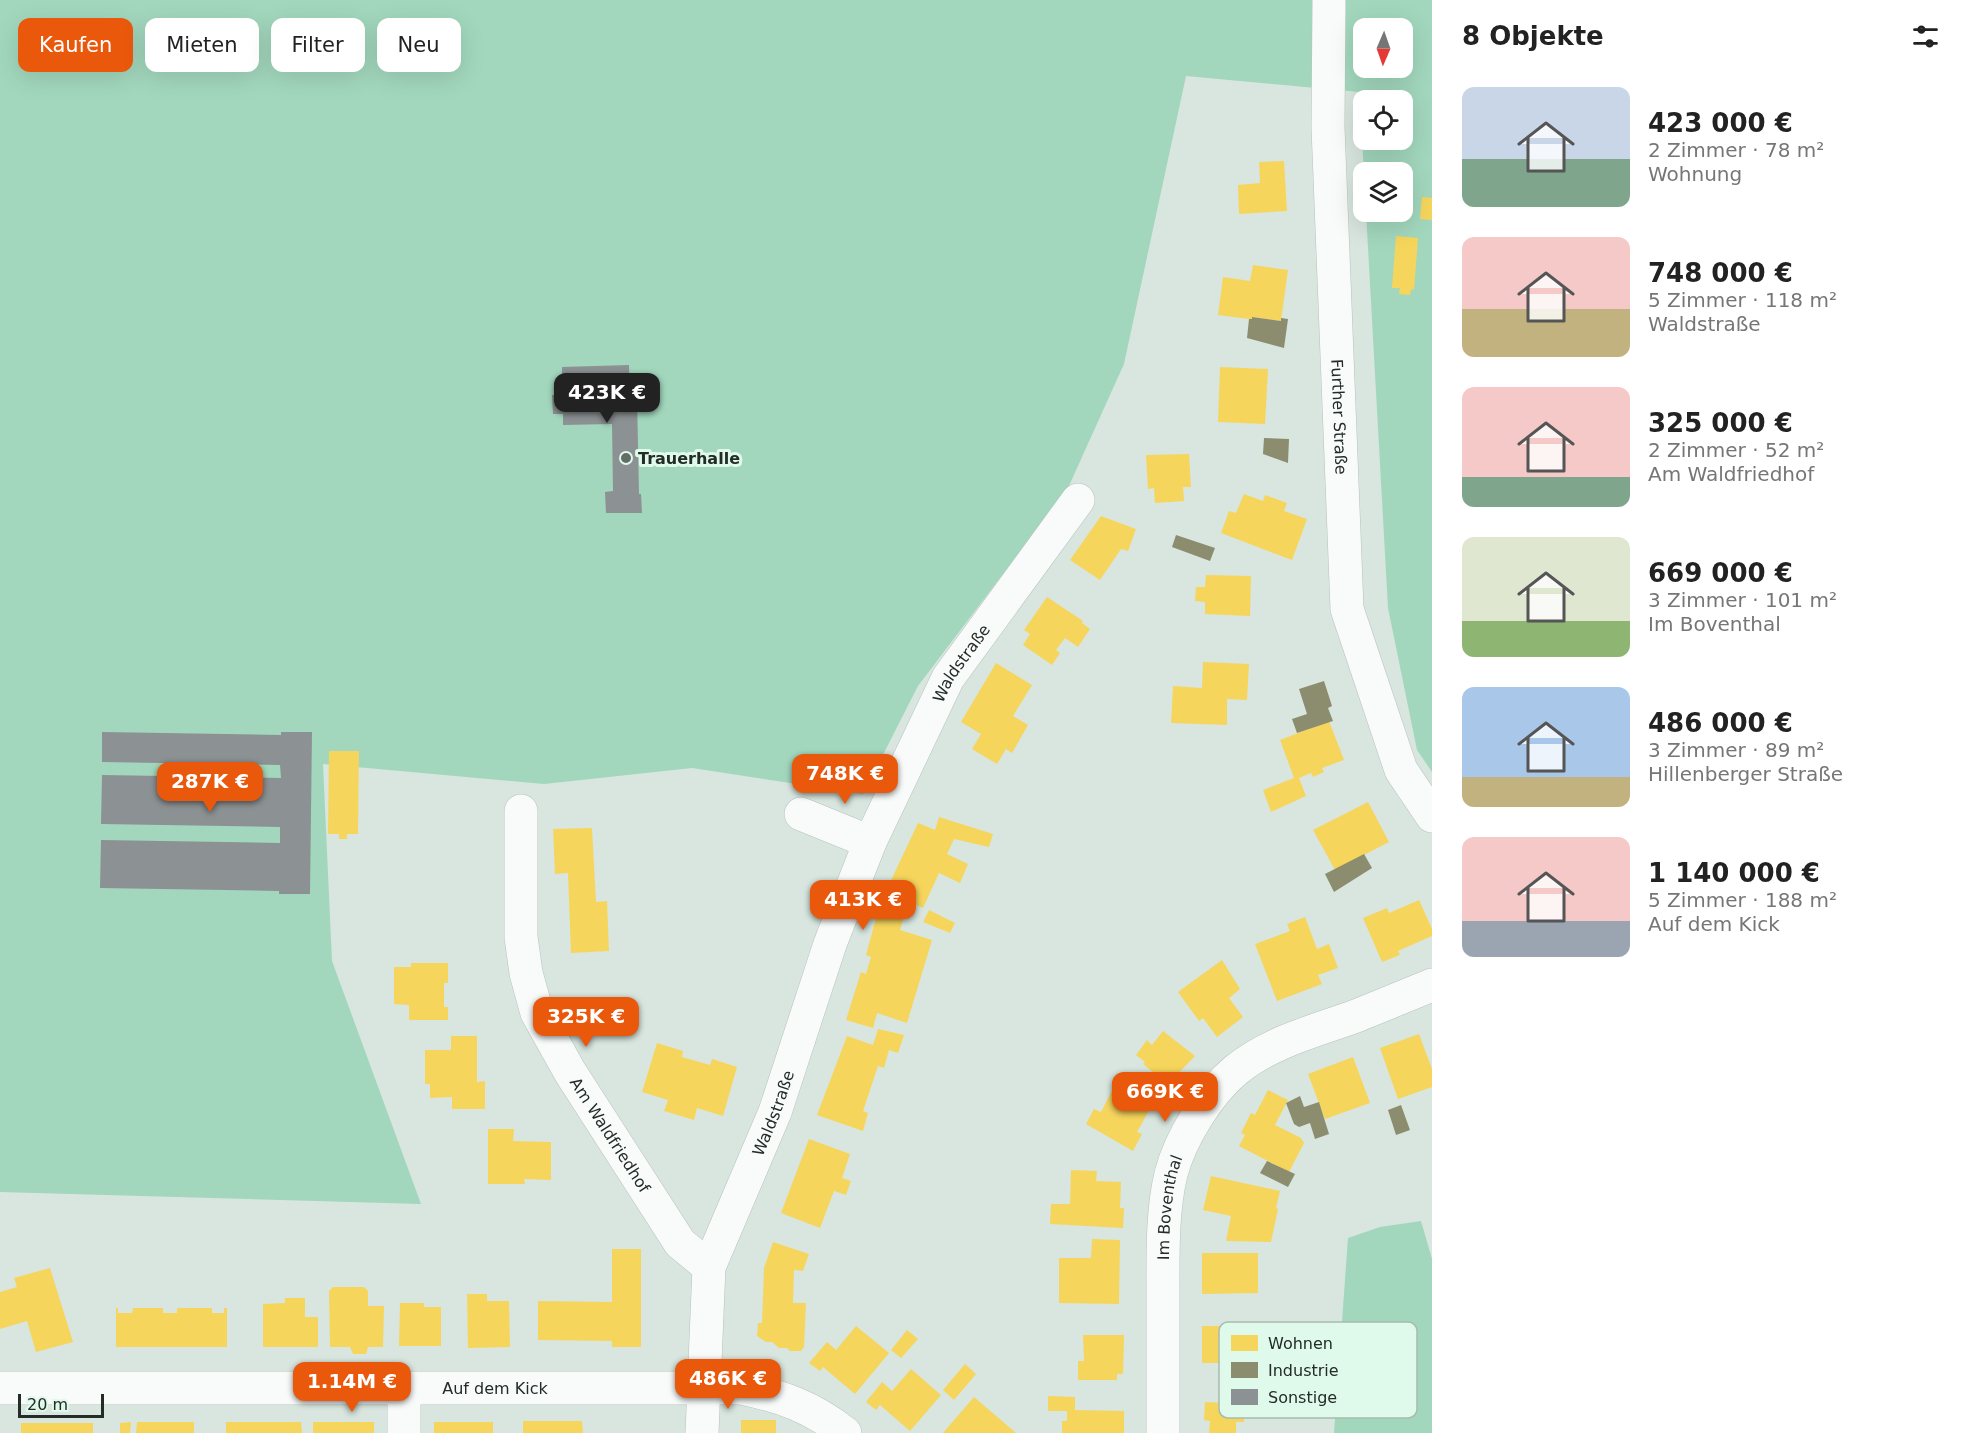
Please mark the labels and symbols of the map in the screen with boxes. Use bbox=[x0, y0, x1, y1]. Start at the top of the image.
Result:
north arrow bbox=[1353, 18, 1413, 78]
street label: Further Straße bbox=[1327, 359, 1351, 475]
pin: 423K € bbox=[558, 373, 656, 424]
place label: Trauerhalle bbox=[638, 449, 740, 468]
marker: Trauerhalle bbox=[619, 451, 633, 465]
street label: Waldstraße bbox=[929, 621, 994, 705]
pin: 748K € bbox=[796, 754, 894, 805]
pin: 287K € bbox=[161, 762, 259, 813]
pin: 413K € bbox=[814, 880, 912, 931]
pin: 325K € bbox=[537, 997, 635, 1048]
street label: Waldstraße bbox=[748, 1068, 798, 1159]
pin: 669K € bbox=[1116, 1072, 1214, 1123]
street label: Am Waldfriedhof bbox=[566, 1074, 654, 1196]
street label: Im Boventhal bbox=[1154, 1152, 1186, 1260]
legend bbox=[1219, 1322, 1417, 1418]
text: Wohnen bbox=[1268, 1334, 1333, 1353]
pin: 486K € bbox=[679, 1359, 777, 1410]
text: Industrie bbox=[1268, 1361, 1339, 1380]
pin: 1.14M € bbox=[297, 1362, 407, 1413]
street label: Auf dem Kick bbox=[442, 1379, 549, 1398]
text: Sonstige bbox=[1268, 1388, 1337, 1407]
scale bar bbox=[18, 1391, 104, 1418]

